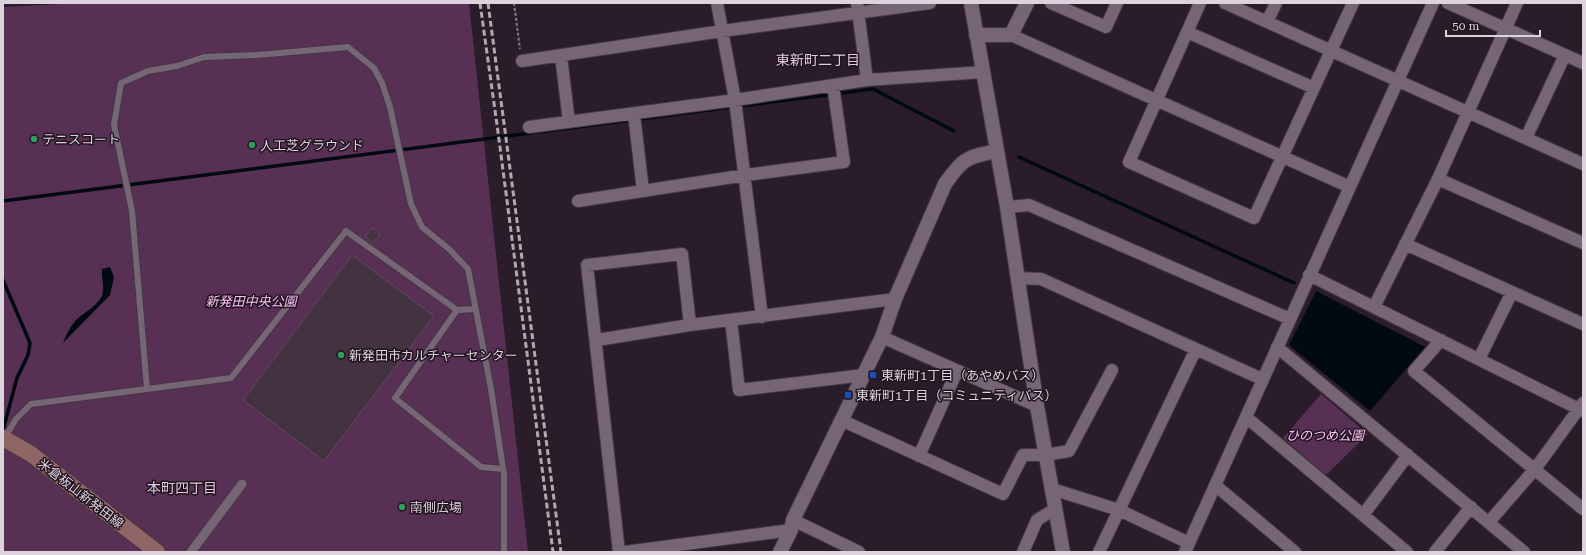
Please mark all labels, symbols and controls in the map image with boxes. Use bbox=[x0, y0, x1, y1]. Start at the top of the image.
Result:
scale bar bbox=[1446, 12, 1540, 38]
text: 50 m bbox=[1452, 19, 1479, 33]
district label: 東新町二丁目 bbox=[776, 52, 860, 68]
place label: テニスコート bbox=[42, 132, 120, 147]
marker: テニスコート bbox=[29, 134, 39, 144]
place label: 人工芝グラウンド bbox=[260, 138, 364, 153]
marker: 人工芝グラウンド bbox=[247, 140, 257, 150]
park label: 新発田中央公園 bbox=[205, 294, 298, 309]
place label: 新発田市カルチャーセンター bbox=[349, 348, 518, 363]
marker: 新発田市カルチャーセンター bbox=[336, 350, 346, 360]
place label: 東新町1丁目（あやめバス） bbox=[881, 368, 1044, 383]
marker: 東新町1丁目（あやめバス） bbox=[868, 370, 878, 380]
place label: 東新町1丁目（コミュニティバス） bbox=[856, 388, 1058, 403]
marker: 東新町1丁目（コミュニティバス） bbox=[843, 390, 853, 400]
park label: ひのつめ公園 bbox=[1286, 428, 1366, 443]
street label: 米倉板山新発田線 bbox=[35, 455, 126, 531]
district label: 本町四丁目 bbox=[147, 480, 217, 496]
place label: 南側広場 bbox=[410, 500, 462, 515]
marker: 南側広場 bbox=[397, 502, 407, 512]

